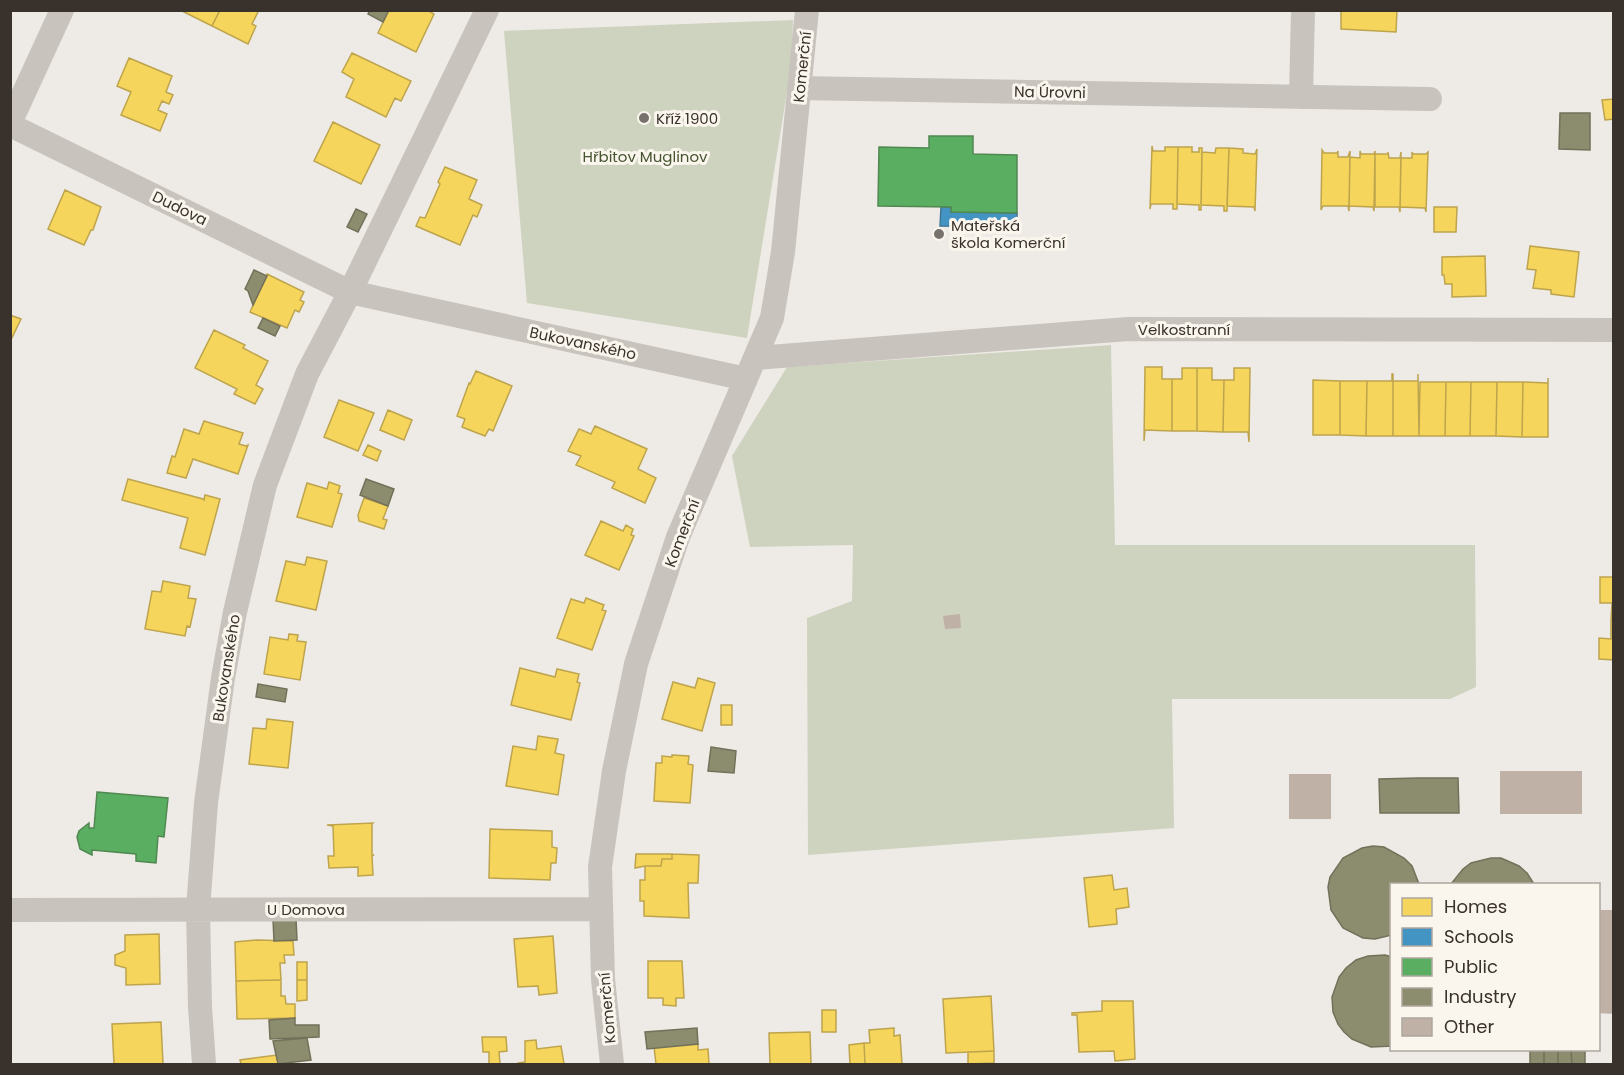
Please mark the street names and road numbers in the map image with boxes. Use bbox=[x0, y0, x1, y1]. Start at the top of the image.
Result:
street label: Komerční bbox=[788, 30, 816, 104]
street label: Na Úrovni bbox=[1014, 81, 1086, 103]
street label: Dudova bbox=[149, 186, 211, 230]
street label: Velkostranní bbox=[1138, 319, 1230, 340]
street label: Bukovanského bbox=[528, 321, 638, 365]
street label: Komerční bbox=[659, 496, 705, 570]
street label: Bukovanského bbox=[207, 613, 245, 723]
street label: U Domova bbox=[267, 899, 345, 920]
street label: Komerční bbox=[593, 971, 621, 1044]

